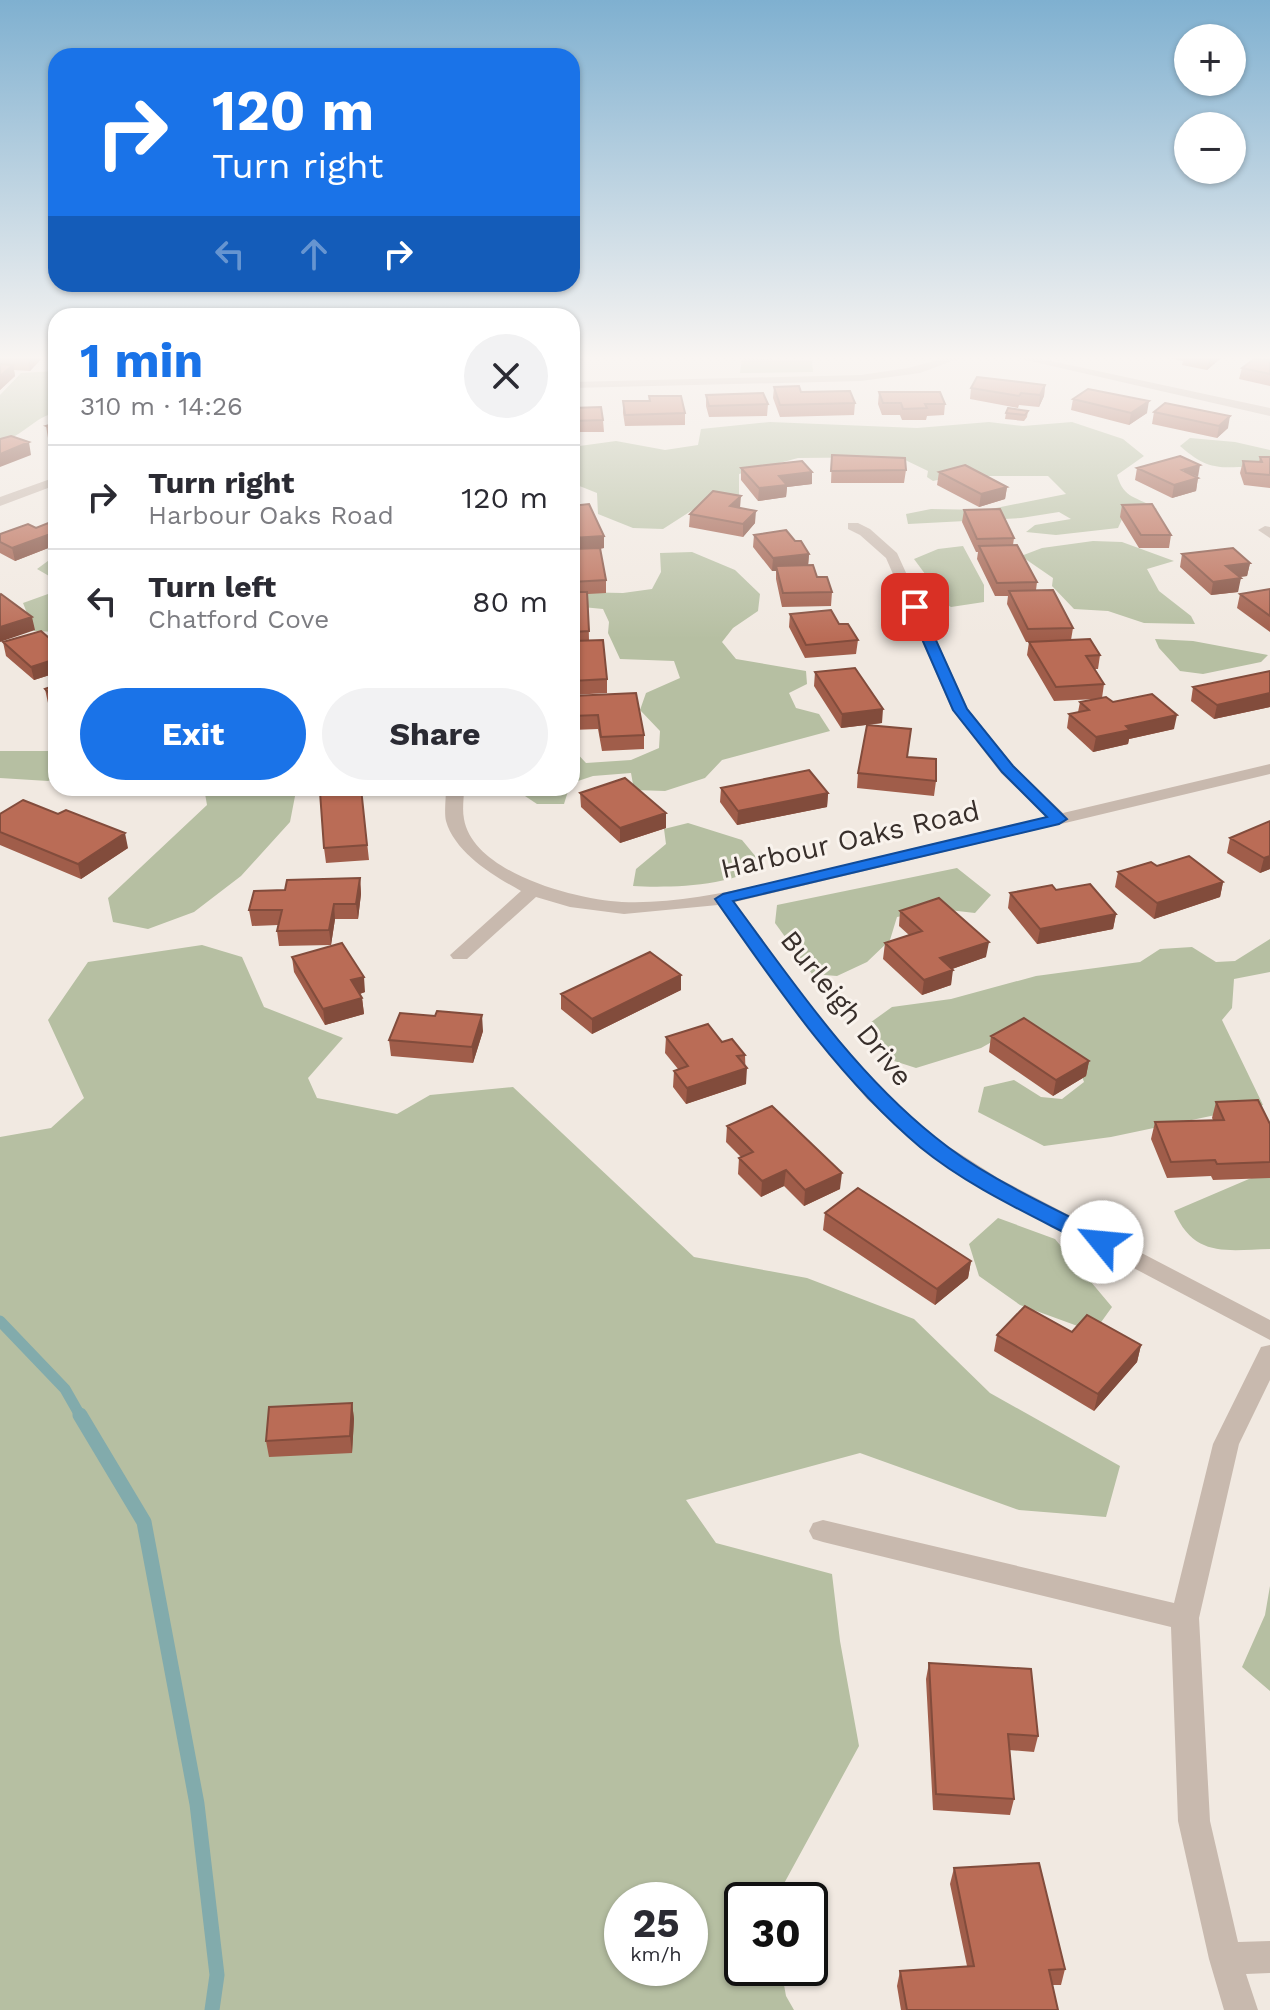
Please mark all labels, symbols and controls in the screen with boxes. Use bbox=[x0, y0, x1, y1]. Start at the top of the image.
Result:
map controls bbox=[1174, 24, 1246, 184]
button: + bbox=[1174, 24, 1246, 96]
text: 120 m bbox=[212, 78, 374, 144]
icon: right bbox=[80, 80, 184, 184]
button: − bbox=[1174, 112, 1246, 184]
text: Turn right bbox=[212, 145, 383, 187]
icon: left bbox=[208, 232, 252, 276]
icon: ahead bbox=[292, 232, 336, 276]
icon: right bbox=[376, 232, 420, 276]
text: 1 min bbox=[80, 332, 203, 389]
button: close bbox=[464, 334, 548, 418]
text: 310 m · 14:26 bbox=[80, 391, 243, 421]
text: Turn right bbox=[148, 465, 294, 500]
icon: right bbox=[80, 475, 124, 519]
text: 120 m bbox=[461, 480, 548, 515]
text: Harbour Oaks Road bbox=[148, 500, 394, 530]
text: Turn left bbox=[148, 569, 276, 604]
pin bbox=[881, 573, 949, 641]
icon: left bbox=[80, 579, 124, 623]
text: 80 m bbox=[472, 584, 548, 619]
icon: arrive bbox=[893, 585, 937, 629]
text: Chatford Cove bbox=[148, 604, 329, 634]
button: Exit bbox=[80, 688, 306, 780]
button: Share bbox=[322, 688, 548, 780]
street label: Harbour Oaks Road bbox=[717, 794, 983, 885]
street label: Burleigh Drive bbox=[774, 924, 919, 1093]
position arrow bbox=[1060, 1200, 1144, 1284]
speed limit sign: 30 bbox=[724, 1882, 828, 1986]
text: 25 bbox=[632, 1900, 680, 1947]
text: km/h bbox=[630, 1942, 682, 1966]

